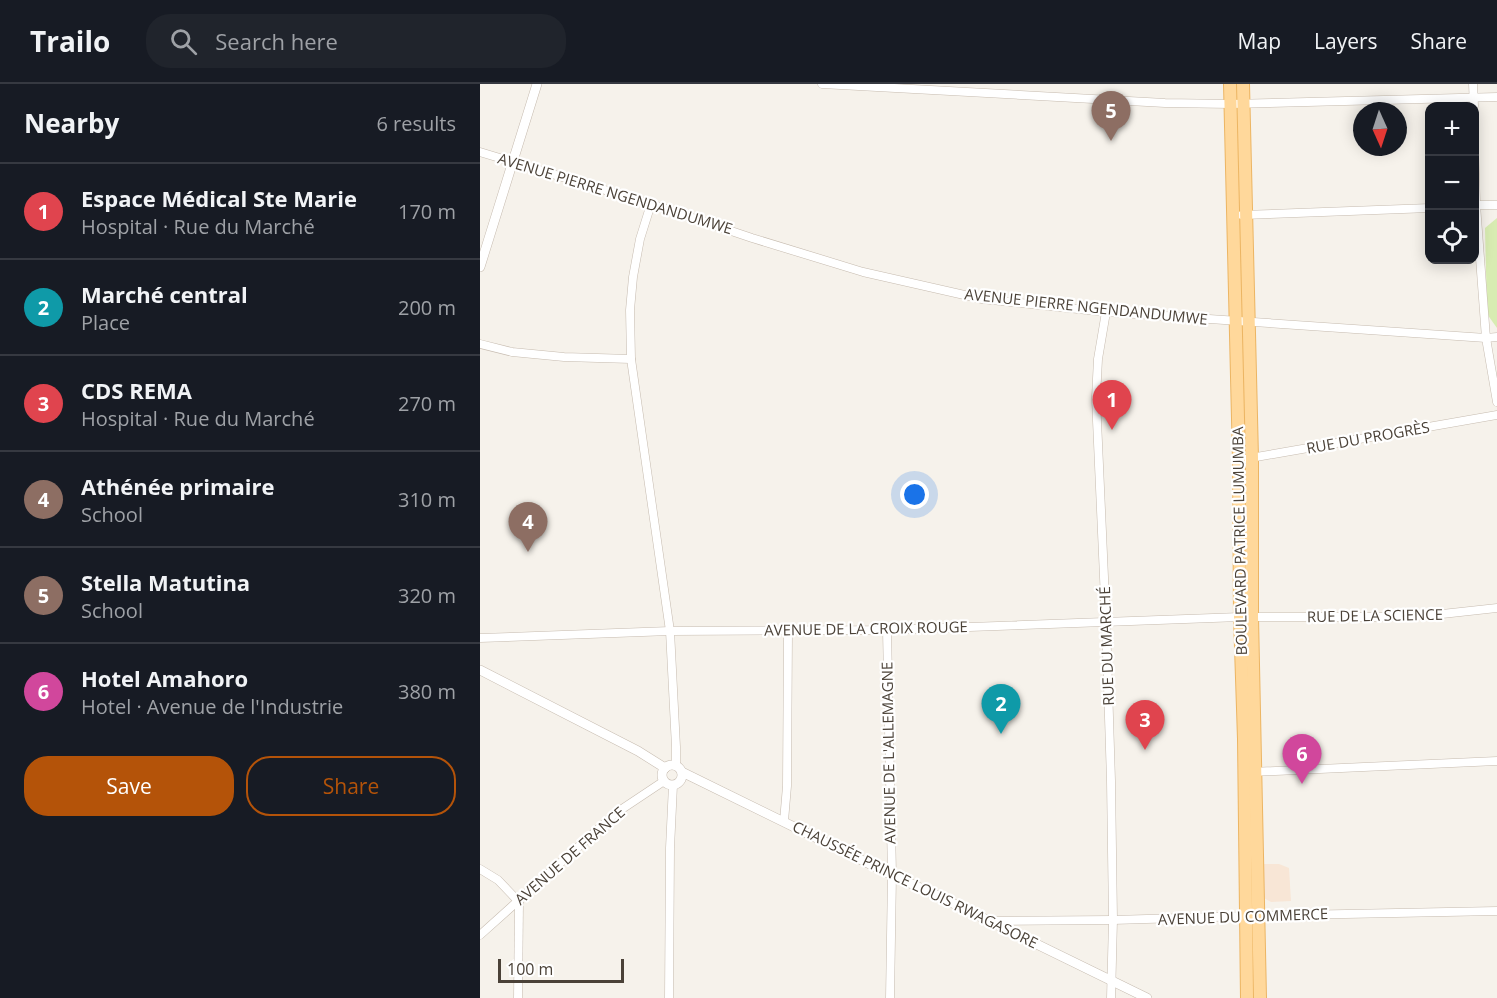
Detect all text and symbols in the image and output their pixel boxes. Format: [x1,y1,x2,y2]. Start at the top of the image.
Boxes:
search box [146,14,566,68]
text: Trailo [30,22,110,60]
icon: search [167,25,200,58]
text: Search here [215,26,338,56]
text: Map [1238,27,1281,55]
text: Layers [1314,27,1378,55]
text: Share [1411,27,1467,55]
pin: 5 [1092,92,1130,141]
north arrow [1353,102,1407,156]
map controls [1425,102,1479,264]
button: + [1425,102,1479,156]
text: Nearby [24,105,119,141]
text: 6 results [376,110,456,137]
street label: AVENUE PIERRE NGENDANDUMWE [495,148,735,238]
button: − [1425,156,1479,210]
text: Espace Médical Ste Marie [81,183,357,213]
text: 1 [38,198,49,225]
text: 170 m [398,198,456,225]
button: locate [1425,210,1479,264]
text: Hospital · Rue du Marché [81,213,315,240]
text: Marché central [81,279,248,309]
street label: AVENUE PIERRE NGENDANDUMWE [963,283,1209,329]
text: 2 [38,294,49,321]
text: 200 m [398,294,456,321]
text: Place [81,309,130,336]
text: CDS REMA [81,375,192,405]
pin: 1 [1092,380,1132,430]
text: 3 [38,390,49,417]
text: 270 m [398,390,456,417]
text: Hospital · Rue du Marché [81,405,315,432]
street label: RUE DU PROGRÈS [1305,416,1431,458]
street label: BOULEVARD PATRICE LUMUMBA [1227,426,1251,656]
text: Athénée primaire [81,471,275,501]
your location [900,480,929,509]
text: 4 [38,486,49,513]
text: 310 m [398,486,456,513]
text: School [81,501,143,528]
pin: 4 [508,502,548,552]
text: Stella Matutina [81,567,250,597]
text: 5 [38,582,49,609]
text: 320 m [398,582,456,609]
street label: RUE DU MARCHÉ [1094,586,1118,706]
text: School [81,597,143,624]
street label: RUE DE LA SCIENCE [1307,604,1443,626]
street label: AVENUE DE LA CROIX ROUGE [764,616,968,640]
street label: AVENUE DE L'ALLEMAGNE [876,662,900,844]
text: Hotel Amahoro [81,663,248,693]
text: 6 [38,678,49,705]
text: 380 m [398,678,456,705]
pin: 2 [982,684,1020,734]
text: Hotel · Avenue de l'Industrie [81,693,343,720]
pin: 3 [1126,700,1164,750]
pin: 6 [1282,734,1322,784]
button: Save [24,756,234,816]
button: Share [246,756,456,816]
street label: AVENUE DE FRANCE [510,802,629,909]
street label: CHAUSSÉE PRINCE LOUIS RWAGASORE [789,816,1041,952]
street label: AVENUE DU COMMERCE [1157,903,1328,929]
scale bar [498,956,624,984]
text: 100 m [507,958,553,980]

